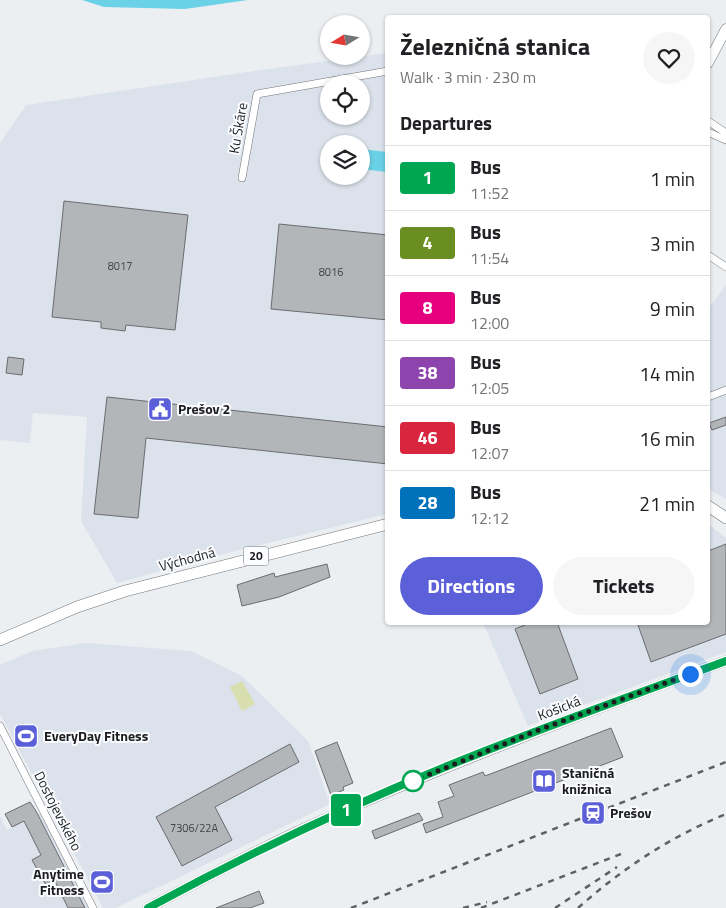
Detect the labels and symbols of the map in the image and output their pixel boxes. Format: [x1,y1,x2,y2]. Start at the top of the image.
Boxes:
north arrow [320,15,370,65]
street label: Ku Škáre [223,101,252,155]
house number: 8017 [108,258,132,274]
house number: 8016 [319,264,343,280]
public building icon: Prešov 2 [147,396,173,422]
place label: Prešov 2 [178,398,230,419]
street label: Východná [156,541,217,576]
road number: 20 [244,546,268,566]
your location [678,662,703,687]
street label: Košická [534,690,583,725]
sports icon: EveryDay Fitness [13,723,39,749]
place label: EveryDay Fitness [44,725,149,746]
place label: Staničná knižnica [562,762,614,799]
street label: Dostojevského [29,767,88,854]
library icon: Staničná knižnica [531,768,557,794]
unlabelled marker [402,770,424,792]
line badge: 1 [330,794,362,826]
station icon: Prešov [580,800,606,826]
place label: Prešov [610,802,652,823]
house number: 7306/22A [170,820,218,836]
place label: Anytime Fitness [33,863,84,900]
sports icon: Anytime Fitness [89,869,115,895]

